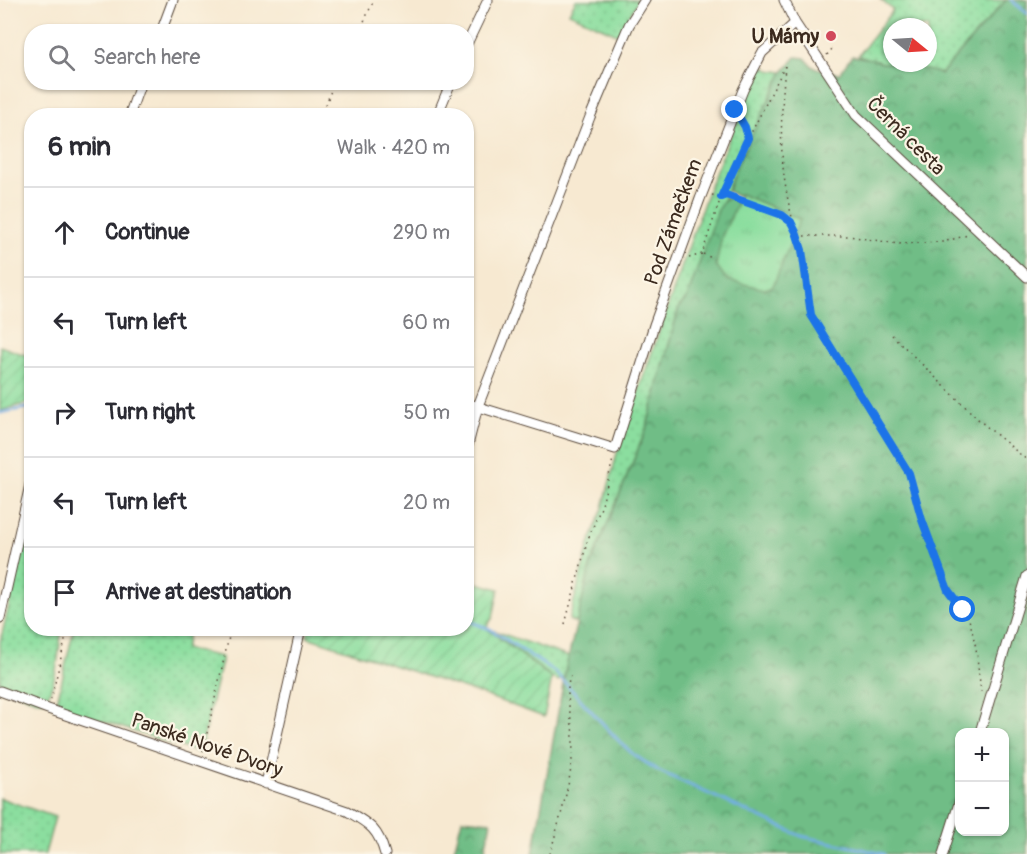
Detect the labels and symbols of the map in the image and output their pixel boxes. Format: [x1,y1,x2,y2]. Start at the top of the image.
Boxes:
north arrow [883,18,937,72]
place label: U Mámy [751,24,819,49]
marker: U Mámy [824,29,838,43]
street label: Černá cesta [862,92,950,180]
route end [721,96,747,122]
street label: Pod Zámečkem [639,155,707,289]
route start [949,596,975,622]
street label: Panské Nové Dvory [128,707,286,783]

